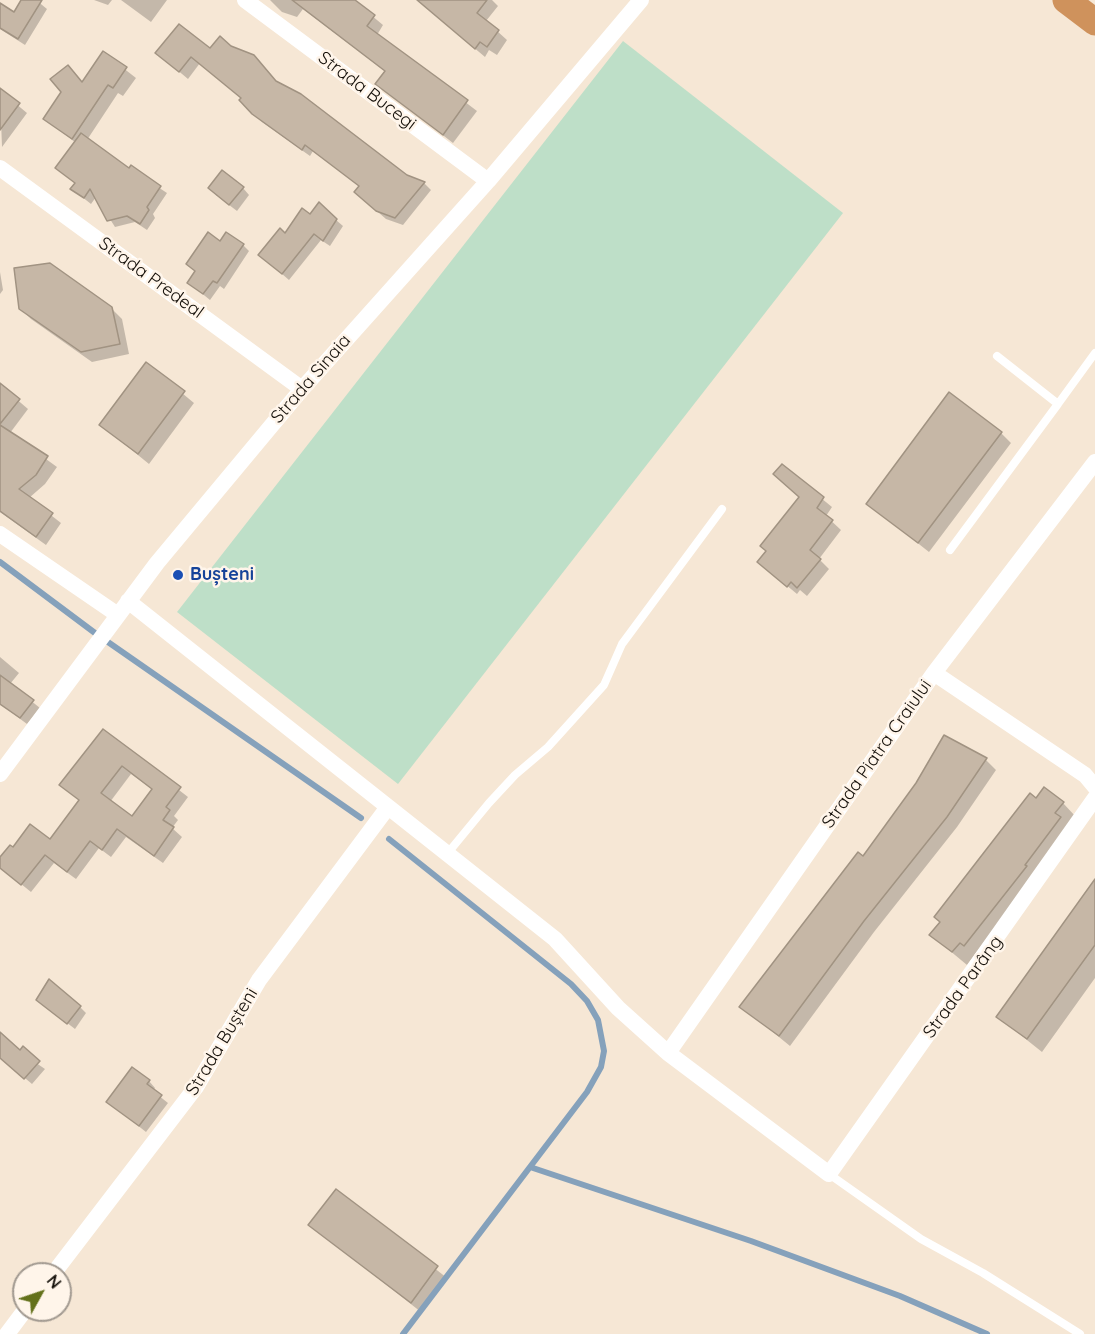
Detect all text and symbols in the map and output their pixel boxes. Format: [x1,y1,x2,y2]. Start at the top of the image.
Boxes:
street label: Strada Bucegi [314,47,420,135]
street label: Strada Predeal [94,233,208,323]
street label: Strada Sinaia [267,330,355,428]
place label: Bușteni [190,564,254,586]
marker: Bușteni [171,568,185,582]
street label: Strada Piatra Craiului [818,676,936,832]
street label: Strada Parâng [919,932,1007,1042]
street label: Strada Bușteni [181,984,263,1100]
north arrow [12,1262,72,1322]
text: N [43,1271,66,1293]

